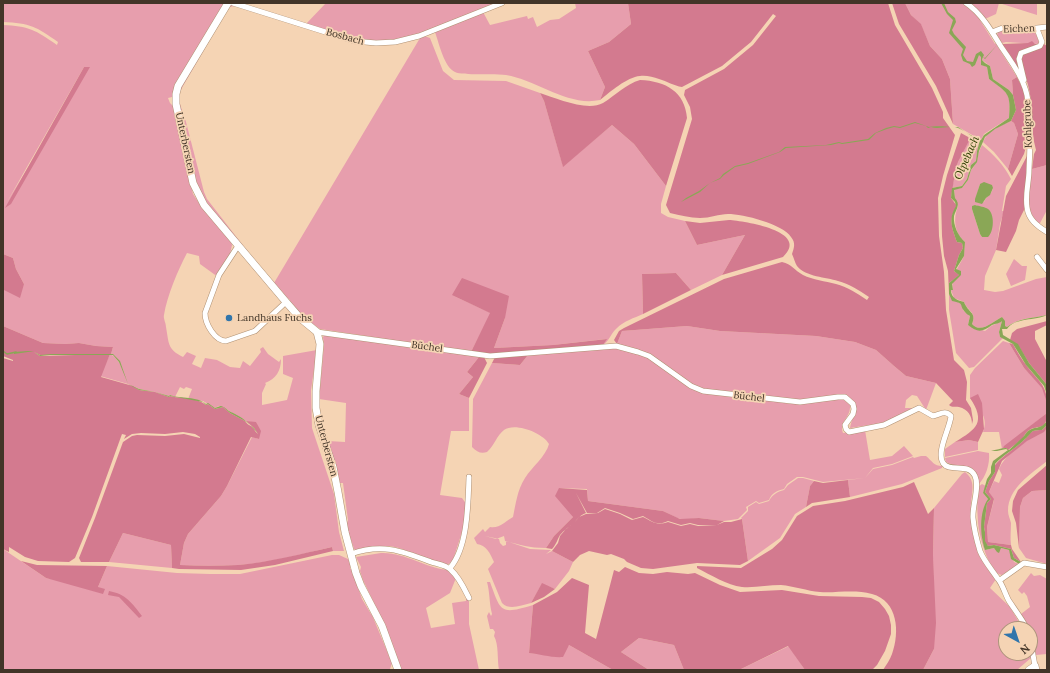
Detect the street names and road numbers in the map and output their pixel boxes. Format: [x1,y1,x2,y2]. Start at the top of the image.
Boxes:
street label: Eichen [1003,22,1035,36]
street label: Bosbach [325,26,365,48]
street label: Kohlgrube [1021,100,1035,148]
street label: Unterbersten [173,111,197,175]
street label: Büchel [411,339,443,355]
street label: Büchel [733,389,765,405]
street label: Unterbersten [312,414,340,478]

